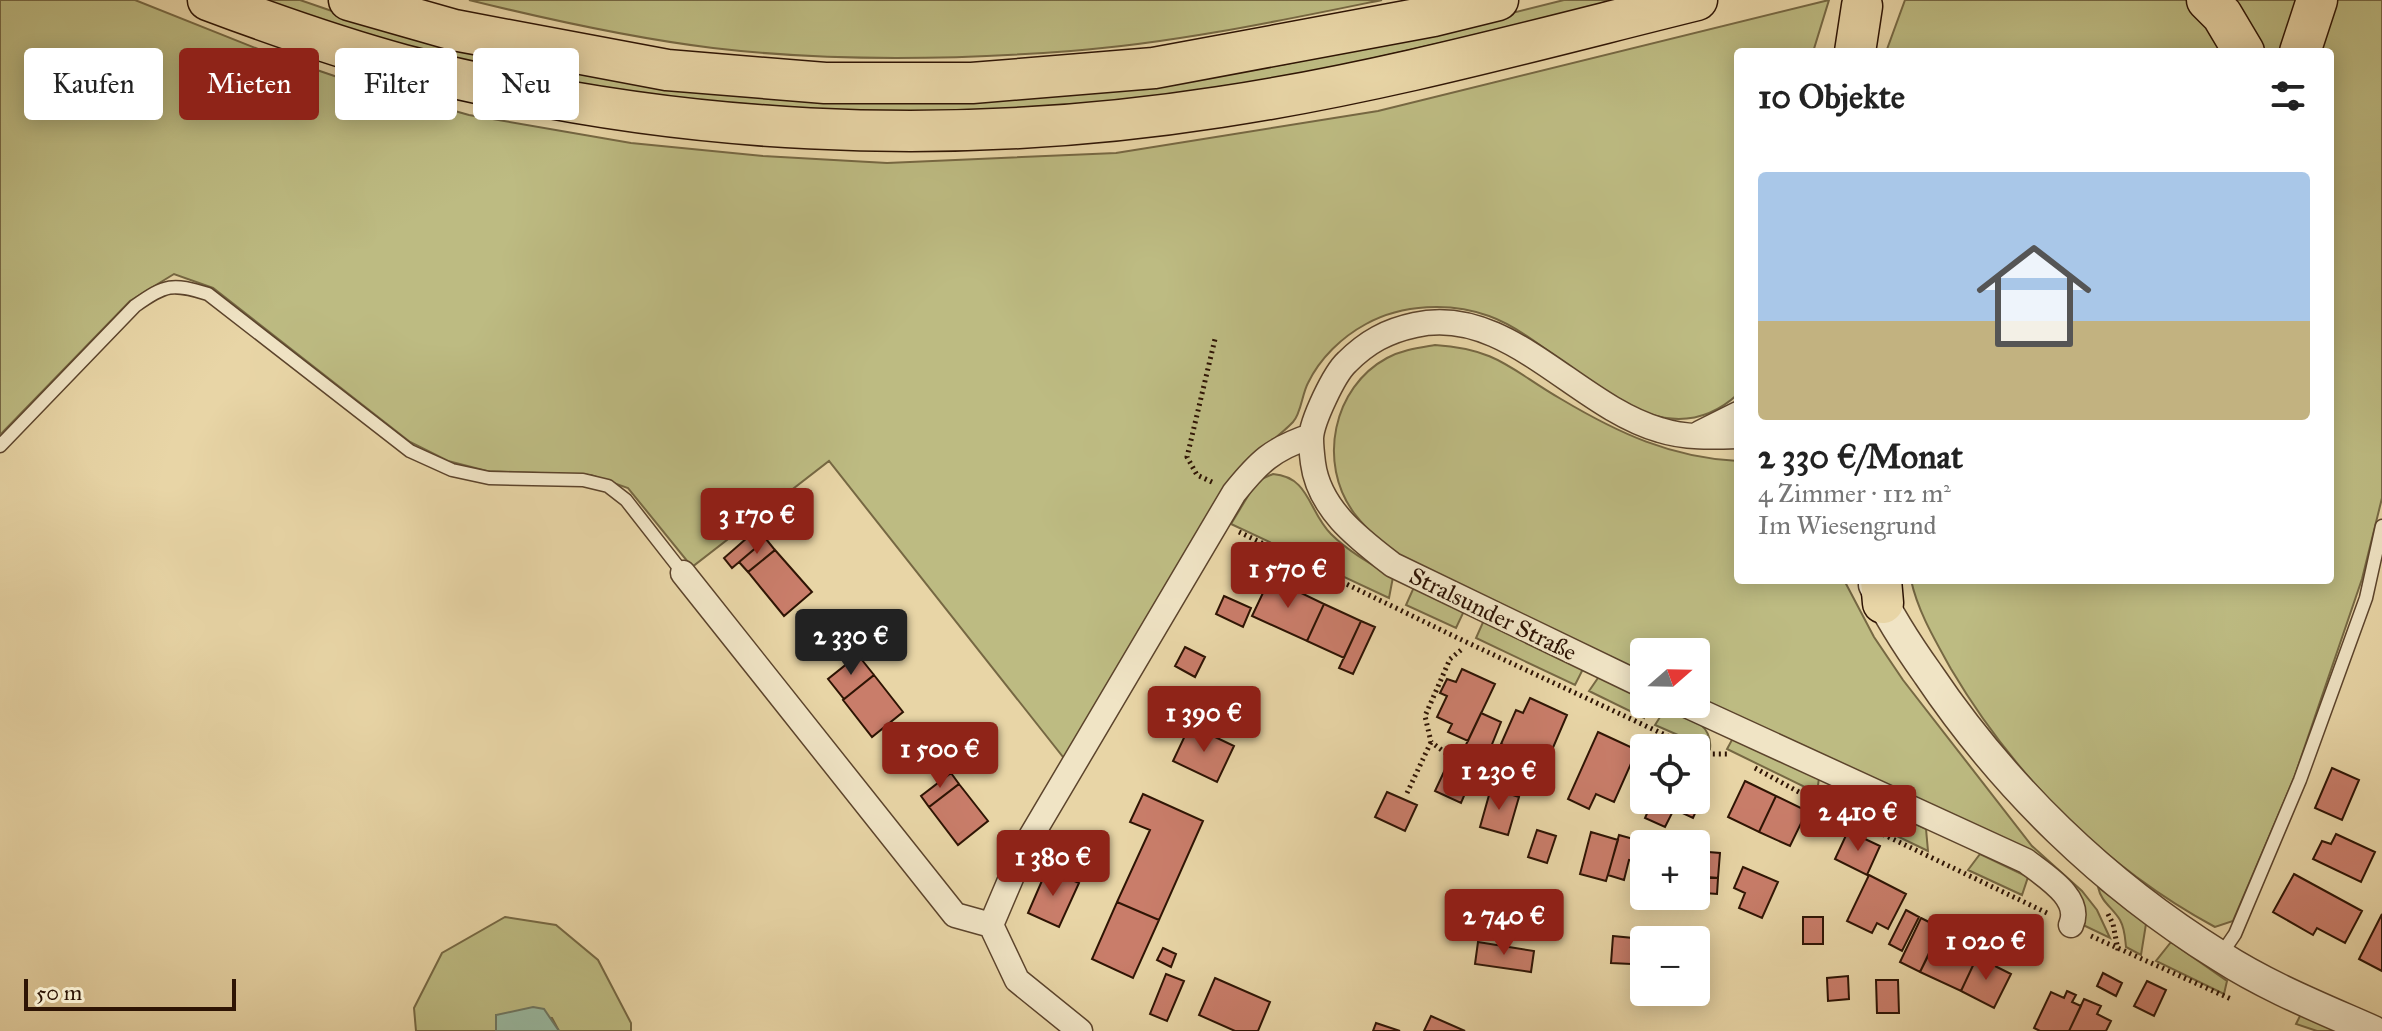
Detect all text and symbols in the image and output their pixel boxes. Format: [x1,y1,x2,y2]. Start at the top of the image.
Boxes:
chip: Kaufen [24,48,163,120]
chip: Mieten [179,48,319,120]
chip: Filter [335,48,457,120]
chip: Neu [473,48,579,120]
icon: filters [2266,74,2310,118]
text: 10 Objekte [1758,76,1905,117]
icon: home [1962,224,2106,368]
text: 2 330 €/Monat [1758,436,1963,477]
text: 4 Zimmer · 112 m² [1758,477,1951,509]
pin: 3 170 € [683,488,831,556]
text: 3 170 € [719,498,795,530]
text: Im Wiesengrund [1758,509,1937,541]
pin: 1 570 € [1214,542,1362,610]
text: 1 570 € [1249,552,1327,584]
street label: Stralsunder Straße [1404,561,1582,667]
pin: 2 330 € [777,609,925,677]
text: 2 330 € [813,619,889,651]
north arrow [1630,638,1710,718]
map controls [1630,638,1710,1006]
pin: 1 390 € [1130,686,1278,754]
text: 1 390 € [1166,696,1242,728]
pin: 1 500 € [866,722,1014,790]
text: 1 500 € [900,732,980,764]
button: locate [1630,734,1710,814]
pin: 1 230 € [1425,744,1573,812]
text: 1 230 € [1461,754,1537,786]
pin: 2 410 € [1784,785,1932,853]
text: 2 410 € [1818,795,1898,827]
pin: 1 380 € [979,830,1127,898]
button: + [1630,830,1710,910]
text: 1 380 € [1015,840,1091,872]
pin: 2 740 € [1430,889,1578,957]
text: 2 740 € [1463,899,1545,931]
pin: 1 020 € [1912,914,2060,982]
text: 1 020 € [1946,924,2026,956]
button: − [1630,926,1710,1006]
scale bar [24,975,236,1011]
text: 50 m [36,979,82,1006]

